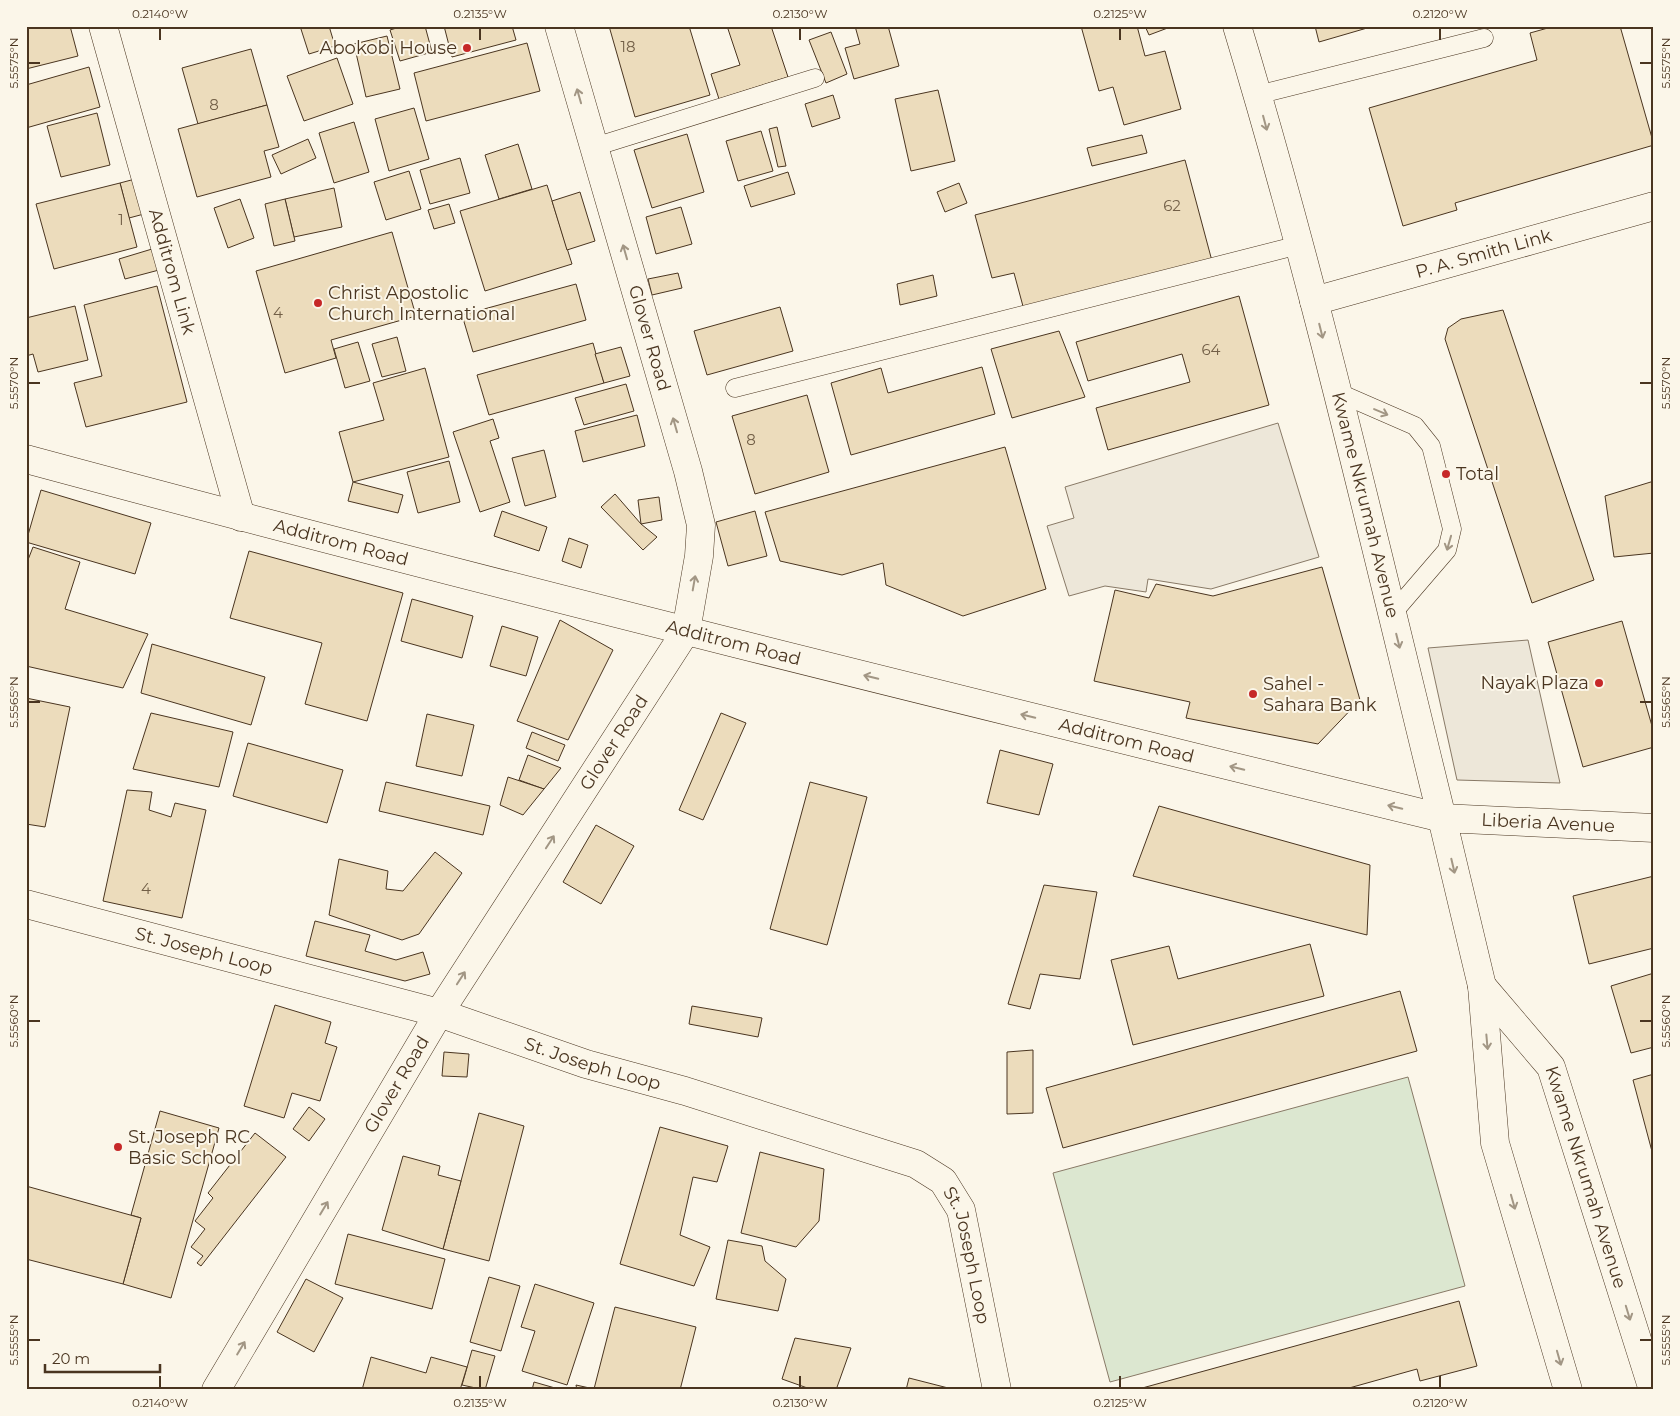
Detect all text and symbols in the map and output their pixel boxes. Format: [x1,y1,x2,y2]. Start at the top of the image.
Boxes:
text: 0.2140°W [132,6,188,21]
text: 0.2135°W [453,6,507,21]
text: 0.2130°W [772,6,828,21]
text: 0.2125°W [1093,6,1147,21]
text: 0.2120°W [1412,6,1468,21]
place label: Abokobi House [320,37,457,59]
house number: 18 [621,37,636,56]
text: 5.5575°N [6,38,21,88]
text: 5.5575°N [1658,38,1673,88]
marker: Abokobi House [461,42,473,54]
one-way arrow [574,88,584,104]
house number: 8 [209,95,219,114]
one-way arrow [1261,115,1270,131]
house number: 62 [1163,196,1181,215]
street label: Additrom Link [144,206,200,337]
house number: 1 [118,210,124,229]
street label: P. A. Smith Link [1413,224,1554,283]
one-way arrow [619,244,629,260]
place label: Christ Apostolic Church International [328,282,515,325]
street label: Glover Road [624,283,675,394]
marker: Christ Apostolic Church International [312,297,324,309]
house number: 4 [273,303,283,322]
one-way arrow [1317,322,1327,338]
house number: 64 [1201,340,1221,359]
text: 5.5570°N [6,357,21,409]
text: 5.5570°N [1658,357,1673,409]
street label: Kwame Nkrumah Avenue [1327,390,1404,620]
one-way arrow [1373,407,1388,417]
one-way arrow [669,417,679,433]
house number: 8 [746,430,756,449]
place label: Total [1456,463,1499,485]
marker: Total [1440,468,1452,480]
street label: Additrom Road [271,514,411,571]
one-way arrow [1443,535,1453,551]
one-way arrow [690,576,700,592]
street label: Additrom Road [664,615,803,670]
one-way arrow [1394,633,1403,649]
one-way arrow [863,672,879,681]
place label: Nayak Plaza [1480,672,1589,694]
place label: Sahel - Sahara Bank [1263,673,1377,716]
text: 5.5565°N [6,676,21,728]
text: 5.5565°N [1658,676,1673,728]
marker: Nayak Plaza [1593,677,1605,689]
marker: Sahel - Sahara Bank [1247,688,1259,700]
street label: Glover Road [575,691,653,794]
one-way arrow [1021,711,1037,720]
street label: Additrom Road [1057,713,1196,768]
one-way arrow [1229,763,1245,772]
one-way arrow [1387,802,1403,811]
street label: Liberia Avenue [1481,809,1616,837]
one-way arrow [544,835,555,849]
one-way arrow [1449,857,1458,873]
house number: 4 [141,879,151,898]
street label: St. Joseph Loop [133,922,275,980]
one-way arrow [456,972,466,986]
text: 5.5560°N [6,995,21,1047]
text: 5.5560°N [1658,995,1673,1047]
street label: Glover Road [359,1032,434,1137]
street label: St. Joseph Loop [521,1032,663,1095]
one-way arrow [1482,1034,1492,1050]
street label: Kwame Nkrumah Avenue [1540,1063,1631,1291]
place label: St. Joseph RC Basic School [128,1126,250,1169]
marker: St. Joseph RC Basic School [112,1141,124,1153]
street label: St. Joseph Loop [938,1183,995,1326]
one-way arrow [1508,1194,1518,1210]
one-way arrow [319,1201,329,1215]
one-way arrow [1624,1305,1634,1321]
text: 5.5555°N [6,1315,21,1365]
text: 5.5555°N [1658,1315,1673,1365]
scale bar [45,1341,160,1373]
one-way arrow [236,1341,246,1355]
text: 20 m [52,1349,90,1368]
one-way arrow [1554,1349,1564,1365]
text: 0.2140°W [132,1395,188,1410]
text: 0.2135°W [453,1395,507,1410]
text: 0.2130°W [772,1395,828,1410]
text: 0.2125°W [1093,1395,1147,1410]
text: 0.2120°W [1412,1395,1468,1410]

